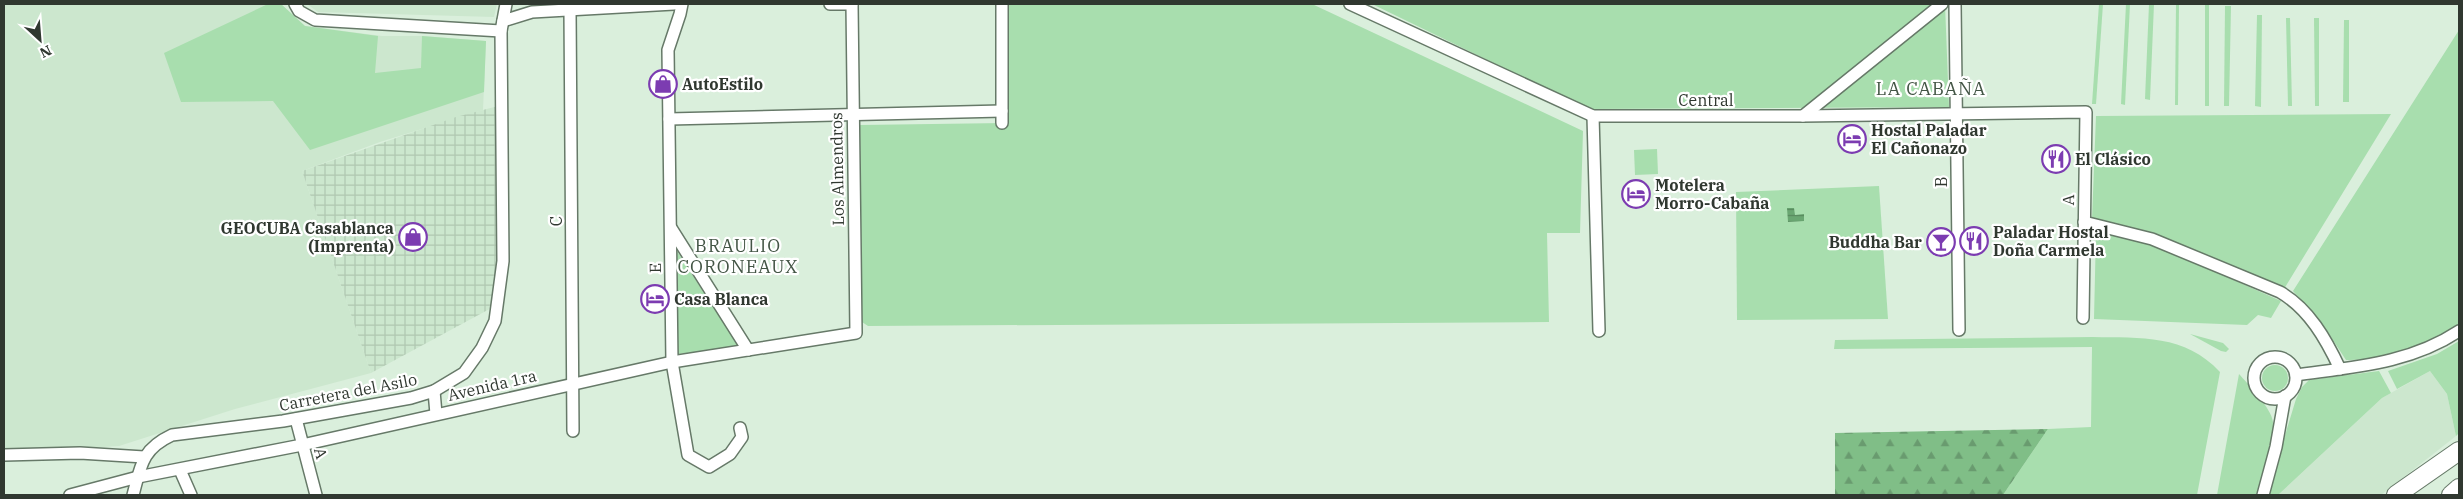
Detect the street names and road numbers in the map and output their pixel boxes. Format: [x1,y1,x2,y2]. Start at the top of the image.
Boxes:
street label: Central [1678,90,1734,110]
street label: Los Almendros [826,112,848,226]
street label: B [1931,177,1951,187]
street label: A [2058,194,2078,206]
street label: C [546,216,566,226]
street label: E [645,263,665,273]
street label: Avenida 1ra [446,365,539,405]
street label: Carretera del Asilo [277,369,419,415]
street label: A [310,445,332,461]

